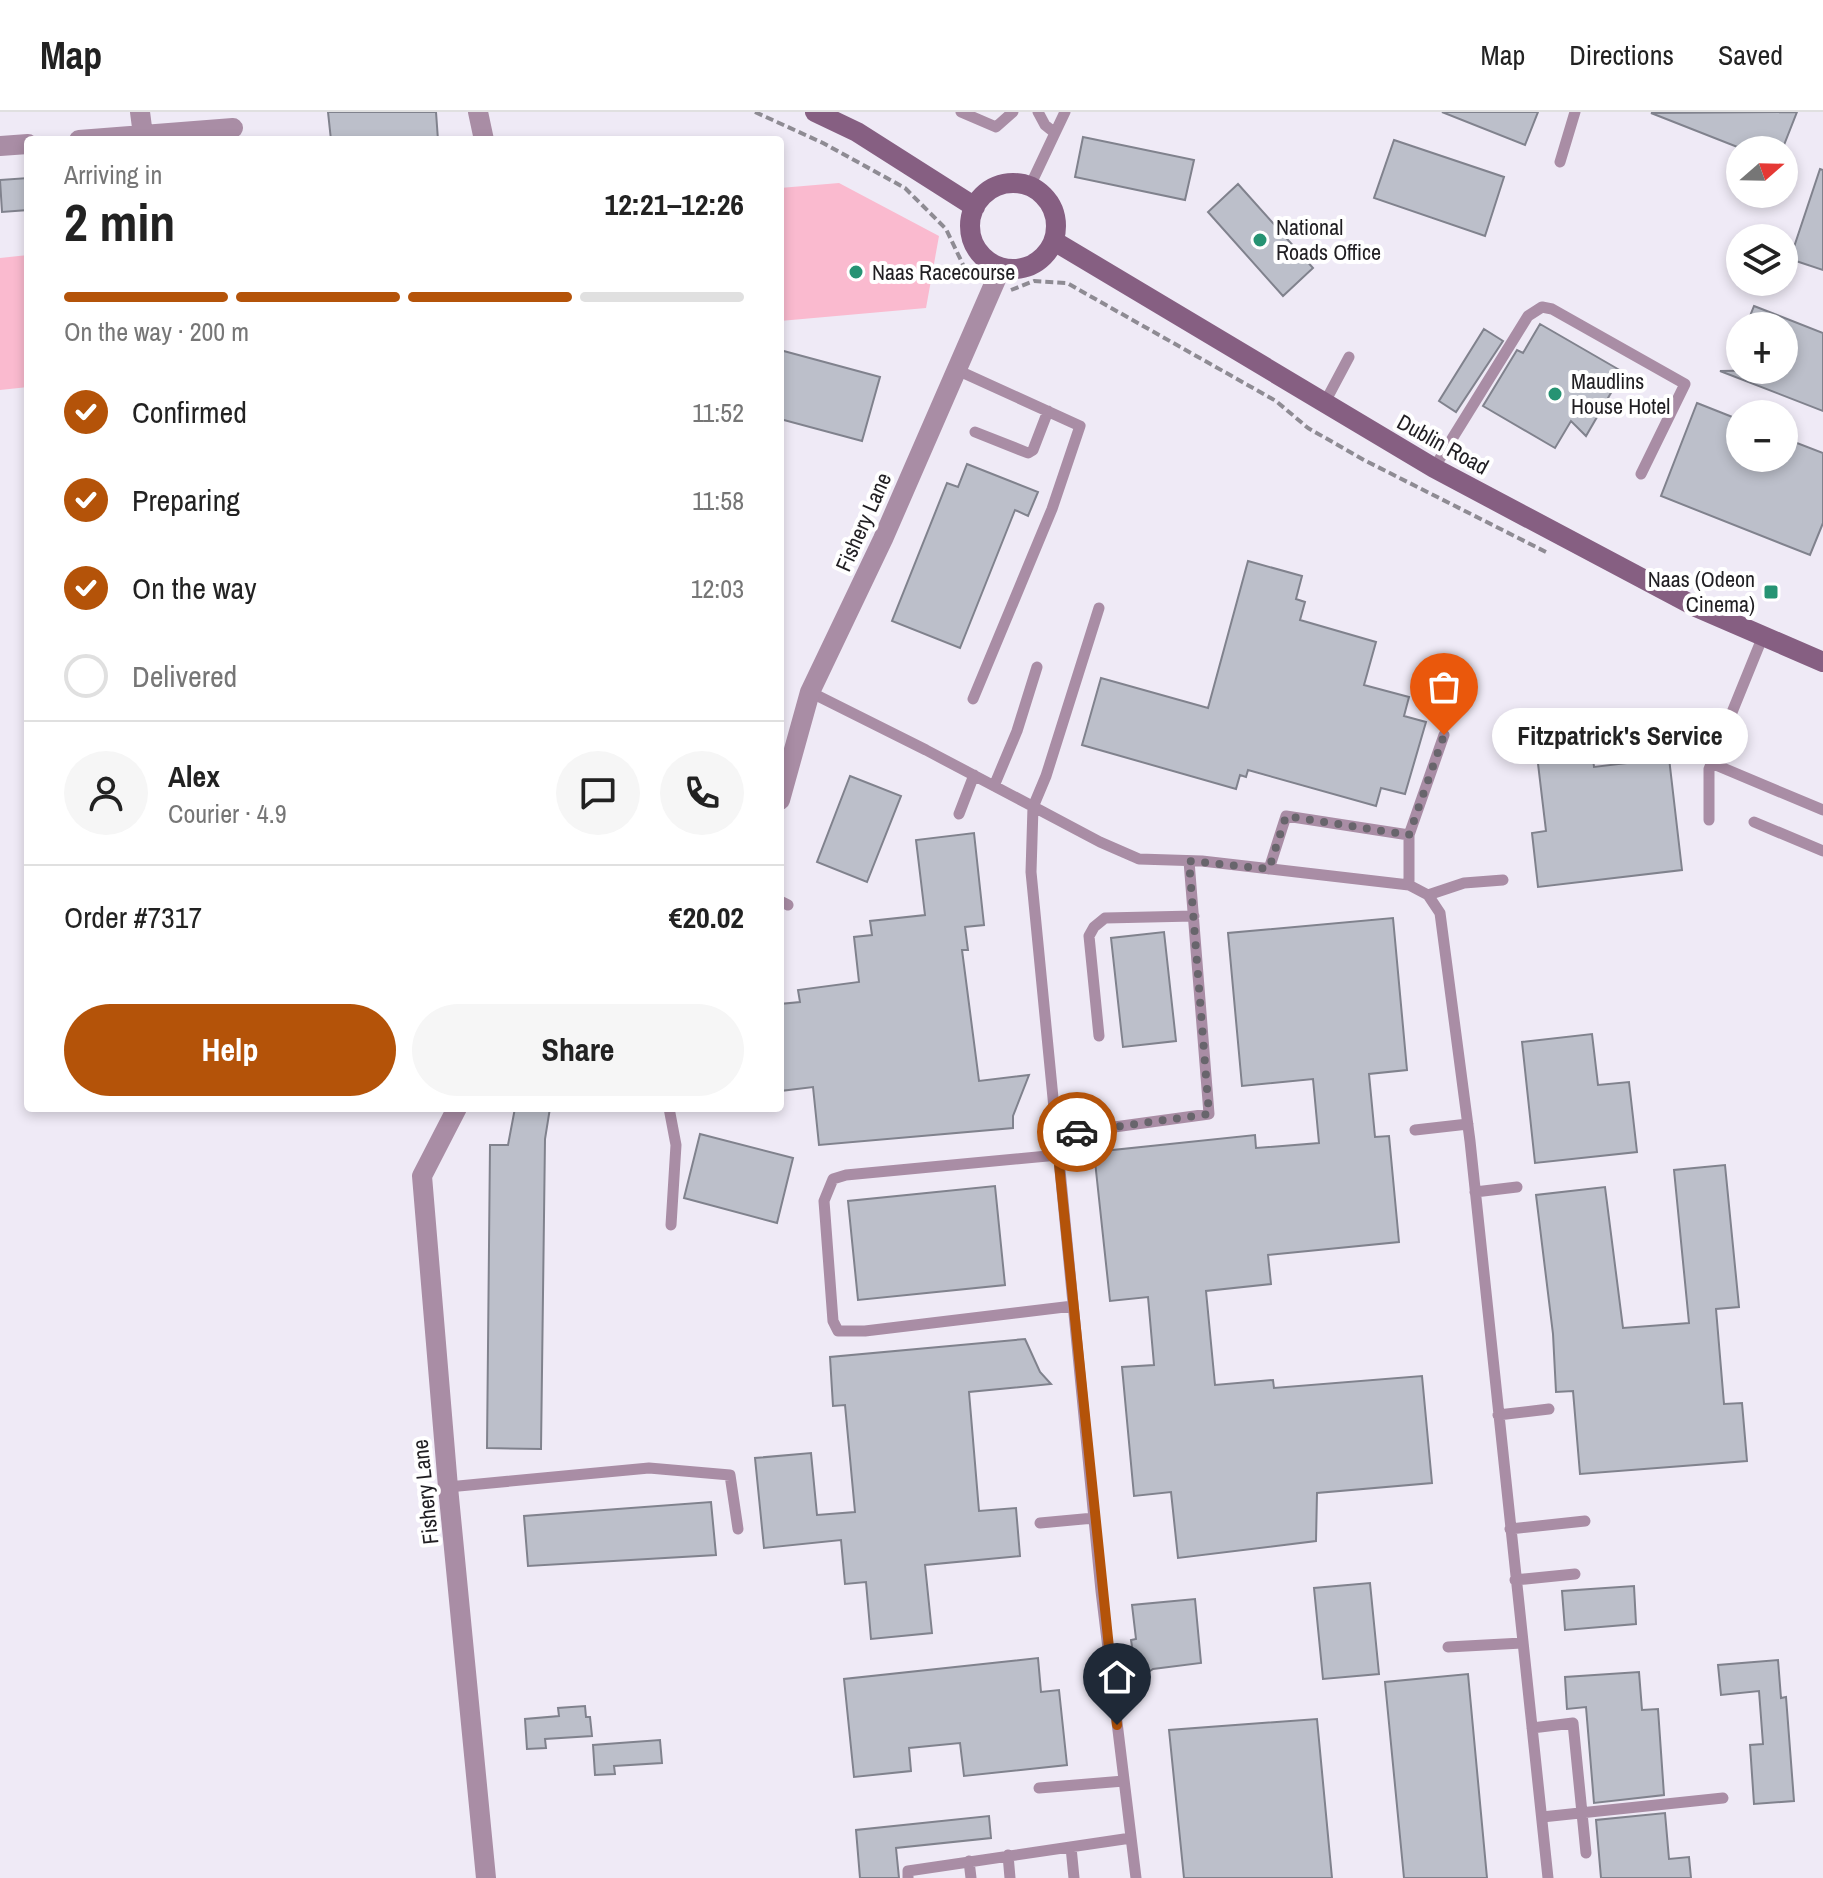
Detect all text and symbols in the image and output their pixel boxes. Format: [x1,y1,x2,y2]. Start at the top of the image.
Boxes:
text: Map [40,30,102,81]
text: Map [1481,36,1525,74]
text: Directions [1569,36,1674,74]
text: Saved [1718,36,1783,74]
north arrow [1726,136,1798,208]
map controls [1726,136,1798,472]
text: Arriving in [64,157,162,192]
text: 12:21–12:26 [605,184,744,224]
text: 2 min [64,187,175,257]
place label: National Roads Office [1276,212,1381,267]
button: layers [1726,224,1798,296]
marker: National Roads Office [1251,231,1269,249]
place label: Naas Racecourse [872,257,1015,287]
marker: Naas Racecourse [847,263,865,281]
button: + [1726,312,1798,384]
text: On the way · 200 m [64,314,249,349]
place label: Maudlins House Hotel [1571,366,1670,421]
marker: Maudlins House Hotel [1546,385,1564,403]
icon: check [64,390,108,434]
text: Confirmed [132,392,247,432]
text: 11:52 [692,395,744,430]
button: − [1726,400,1798,472]
street label: Dublin Road [1392,407,1494,481]
street label: Fishery Lane [828,468,898,576]
icon: check [64,478,108,522]
text: Preparing [132,480,240,520]
text: 11:58 [692,483,744,518]
place label: Naas (Odeon Cinema) [1648,564,1755,619]
icon: check [64,566,108,610]
text: On the way [132,568,256,608]
text: 12:03 [691,571,744,606]
marker: Naas (Odeon Cinema) [1762,583,1780,601]
pin [1410,653,1478,735]
text: Delivered [132,656,237,696]
icon: bag [1422,665,1466,709]
callout: Fitzpatrick's Service [1492,707,1748,763]
text: Fitzpatrick's Service [1517,718,1723,753]
button: person [64,751,148,835]
button: chat [556,751,640,835]
button: phone [660,751,744,835]
text: Alex [168,756,220,796]
text: Courier · 4.9 [168,796,287,831]
text: Order #7317 [64,897,202,937]
text: €20.02 [669,897,744,937]
button: Help [64,1004,396,1096]
button: Share [412,1004,744,1096]
courier [1037,1092,1117,1172]
icon: car [1055,1110,1099,1154]
street label: Fishery Lane [405,1438,445,1546]
pin [1083,1643,1151,1725]
icon: home [1095,1655,1139,1699]

